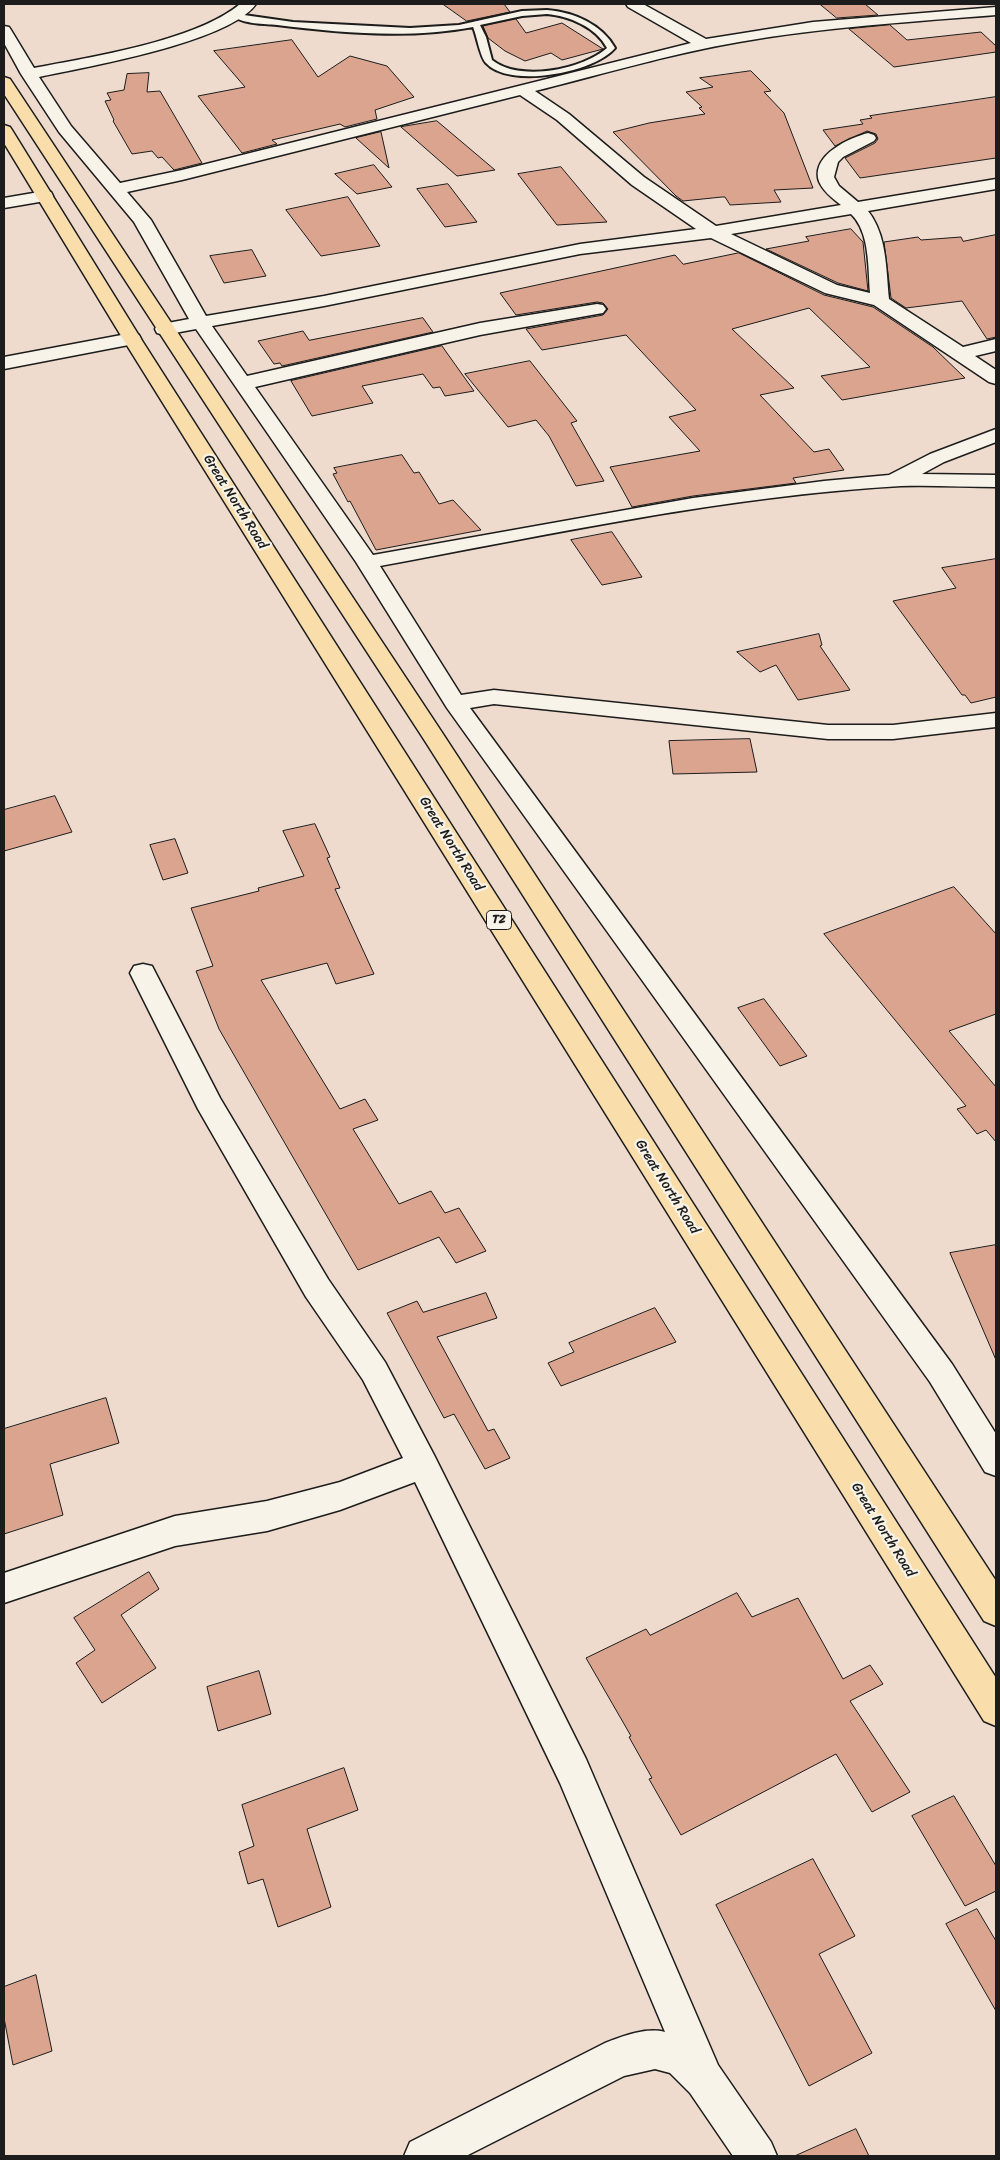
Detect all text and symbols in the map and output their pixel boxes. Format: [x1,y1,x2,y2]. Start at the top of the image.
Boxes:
street label: Great North Road [199,452,271,552]
street label: Great North Road [415,794,487,894]
road number: T2 [486,910,512,930]
street label: Great North Road [631,1137,703,1237]
street label: Great North Road [847,1480,919,1580]

